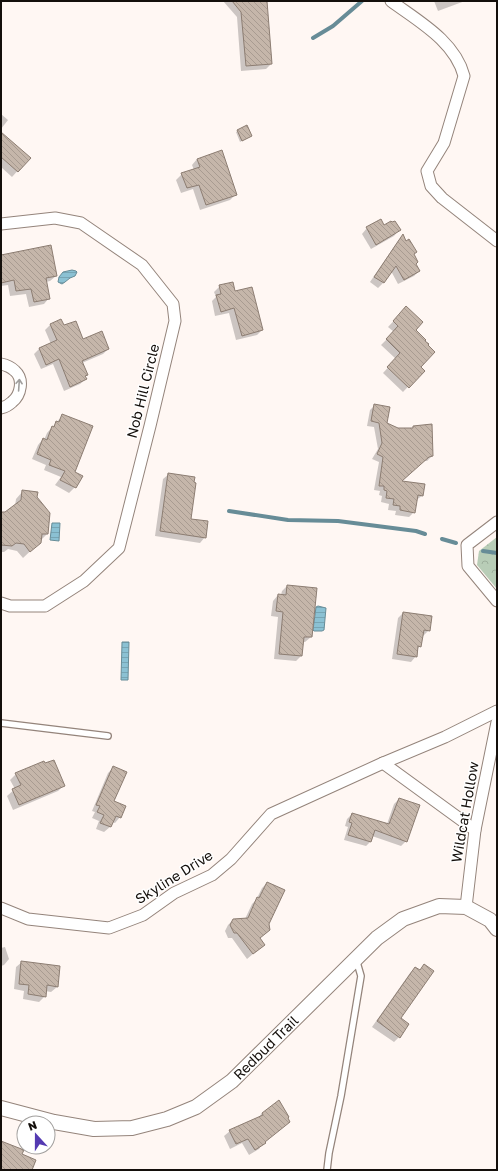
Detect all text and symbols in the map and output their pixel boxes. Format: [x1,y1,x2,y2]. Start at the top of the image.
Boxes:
street label: Nob Hill Circle [123,342,162,440]
one-way arrow [16,379,23,392]
street label: Wildcat Hollow [447,760,482,864]
street label: Skyline Drive [132,846,216,907]
street label: Redbud Trail [230,1012,302,1083]
north arrow [16,1115,56,1155]
text: N [26,1118,38,1133]

